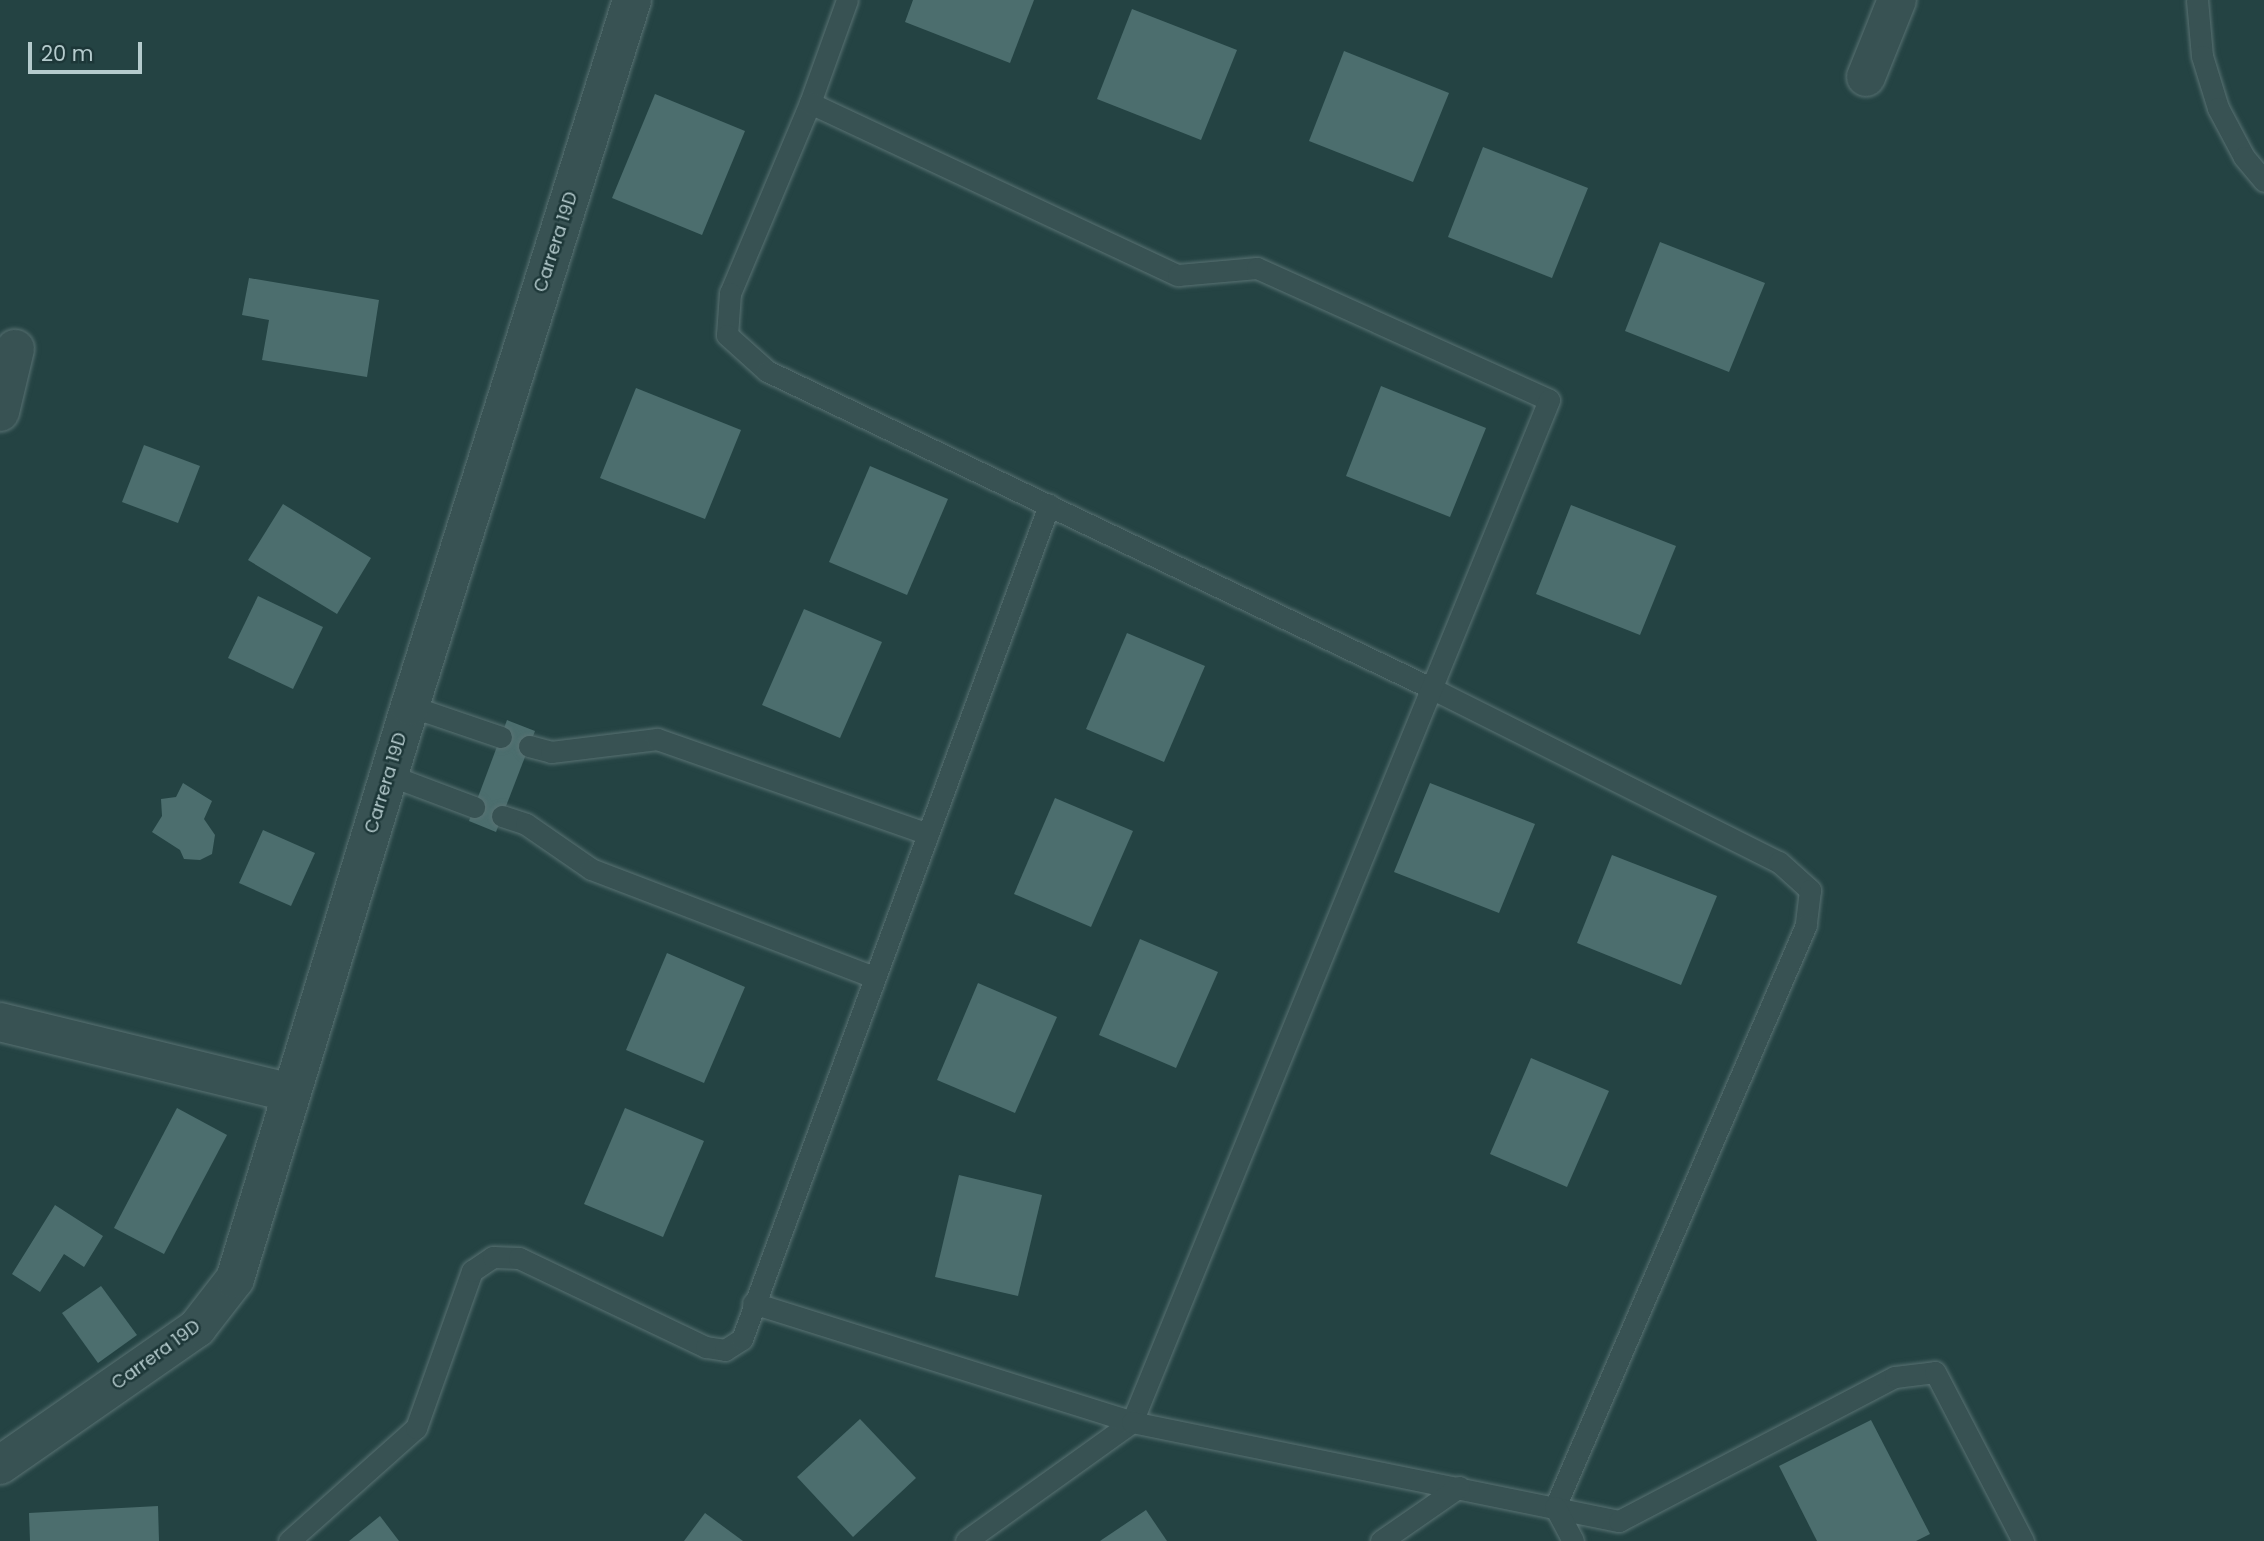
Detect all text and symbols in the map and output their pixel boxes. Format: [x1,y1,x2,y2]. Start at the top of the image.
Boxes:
scale bar [32,28,145,72]
text: 20 m [41,39,94,68]
street label: Carrera 19D [530,189,582,295]
street label: Carrera 19D [360,730,412,836]
street label: Carrera 19D [108,1316,204,1394]

